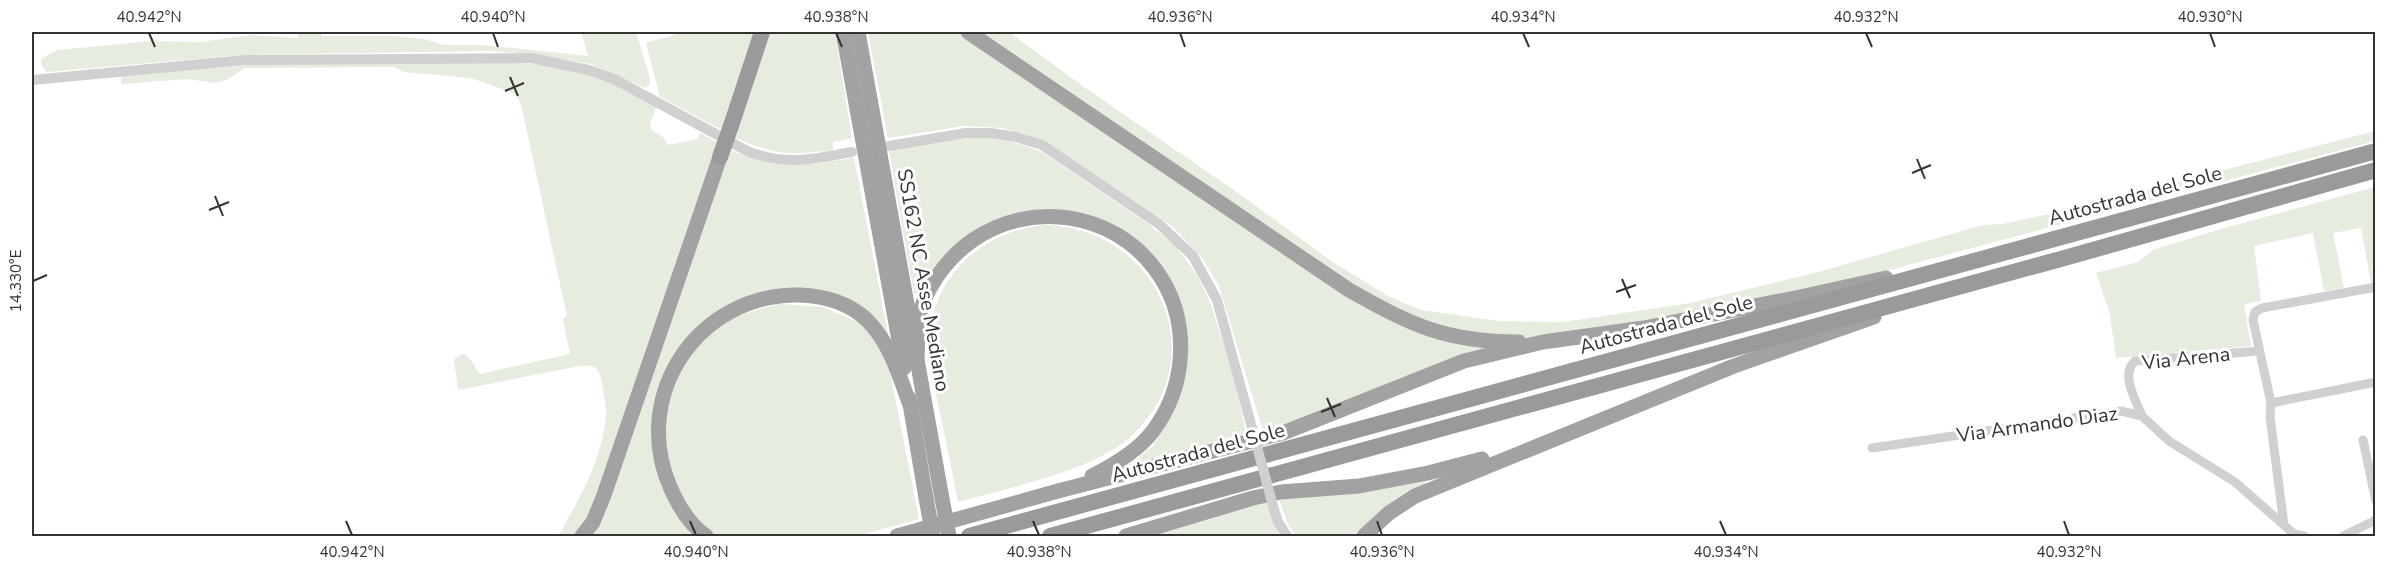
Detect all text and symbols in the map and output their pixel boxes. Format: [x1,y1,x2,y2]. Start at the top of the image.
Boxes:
text: 40.942°N [116,7,182,27]
text: 40.940°N [460,7,526,27]
text: 40.938°N [803,7,869,27]
text: 40.936°N [1147,7,1213,27]
text: 40.934°N [1490,7,1556,27]
text: 40.932°N [1833,7,1899,27]
text: 40.930°N [2177,7,2243,27]
street label: Autostrada del Sole [2045,159,2225,232]
street label: SS162 NC Asse Mediano [891,167,956,394]
text: 14.330°E [6,250,26,312]
street label: Autostrada del Sole [1576,288,1756,361]
street label: Via Arena [2140,340,2231,377]
street label: Via Armando Diaz [1954,400,2119,449]
street label: Autostrada del Sole [1108,416,1288,489]
text: 40.942°N [319,542,385,562]
text: 40.940°N [663,542,729,562]
text: 40.938°N [1006,542,1072,562]
text: 40.936°N [1349,542,1415,562]
text: 40.934°N [1693,542,1759,562]
text: 40.932°N [2036,542,2102,562]

